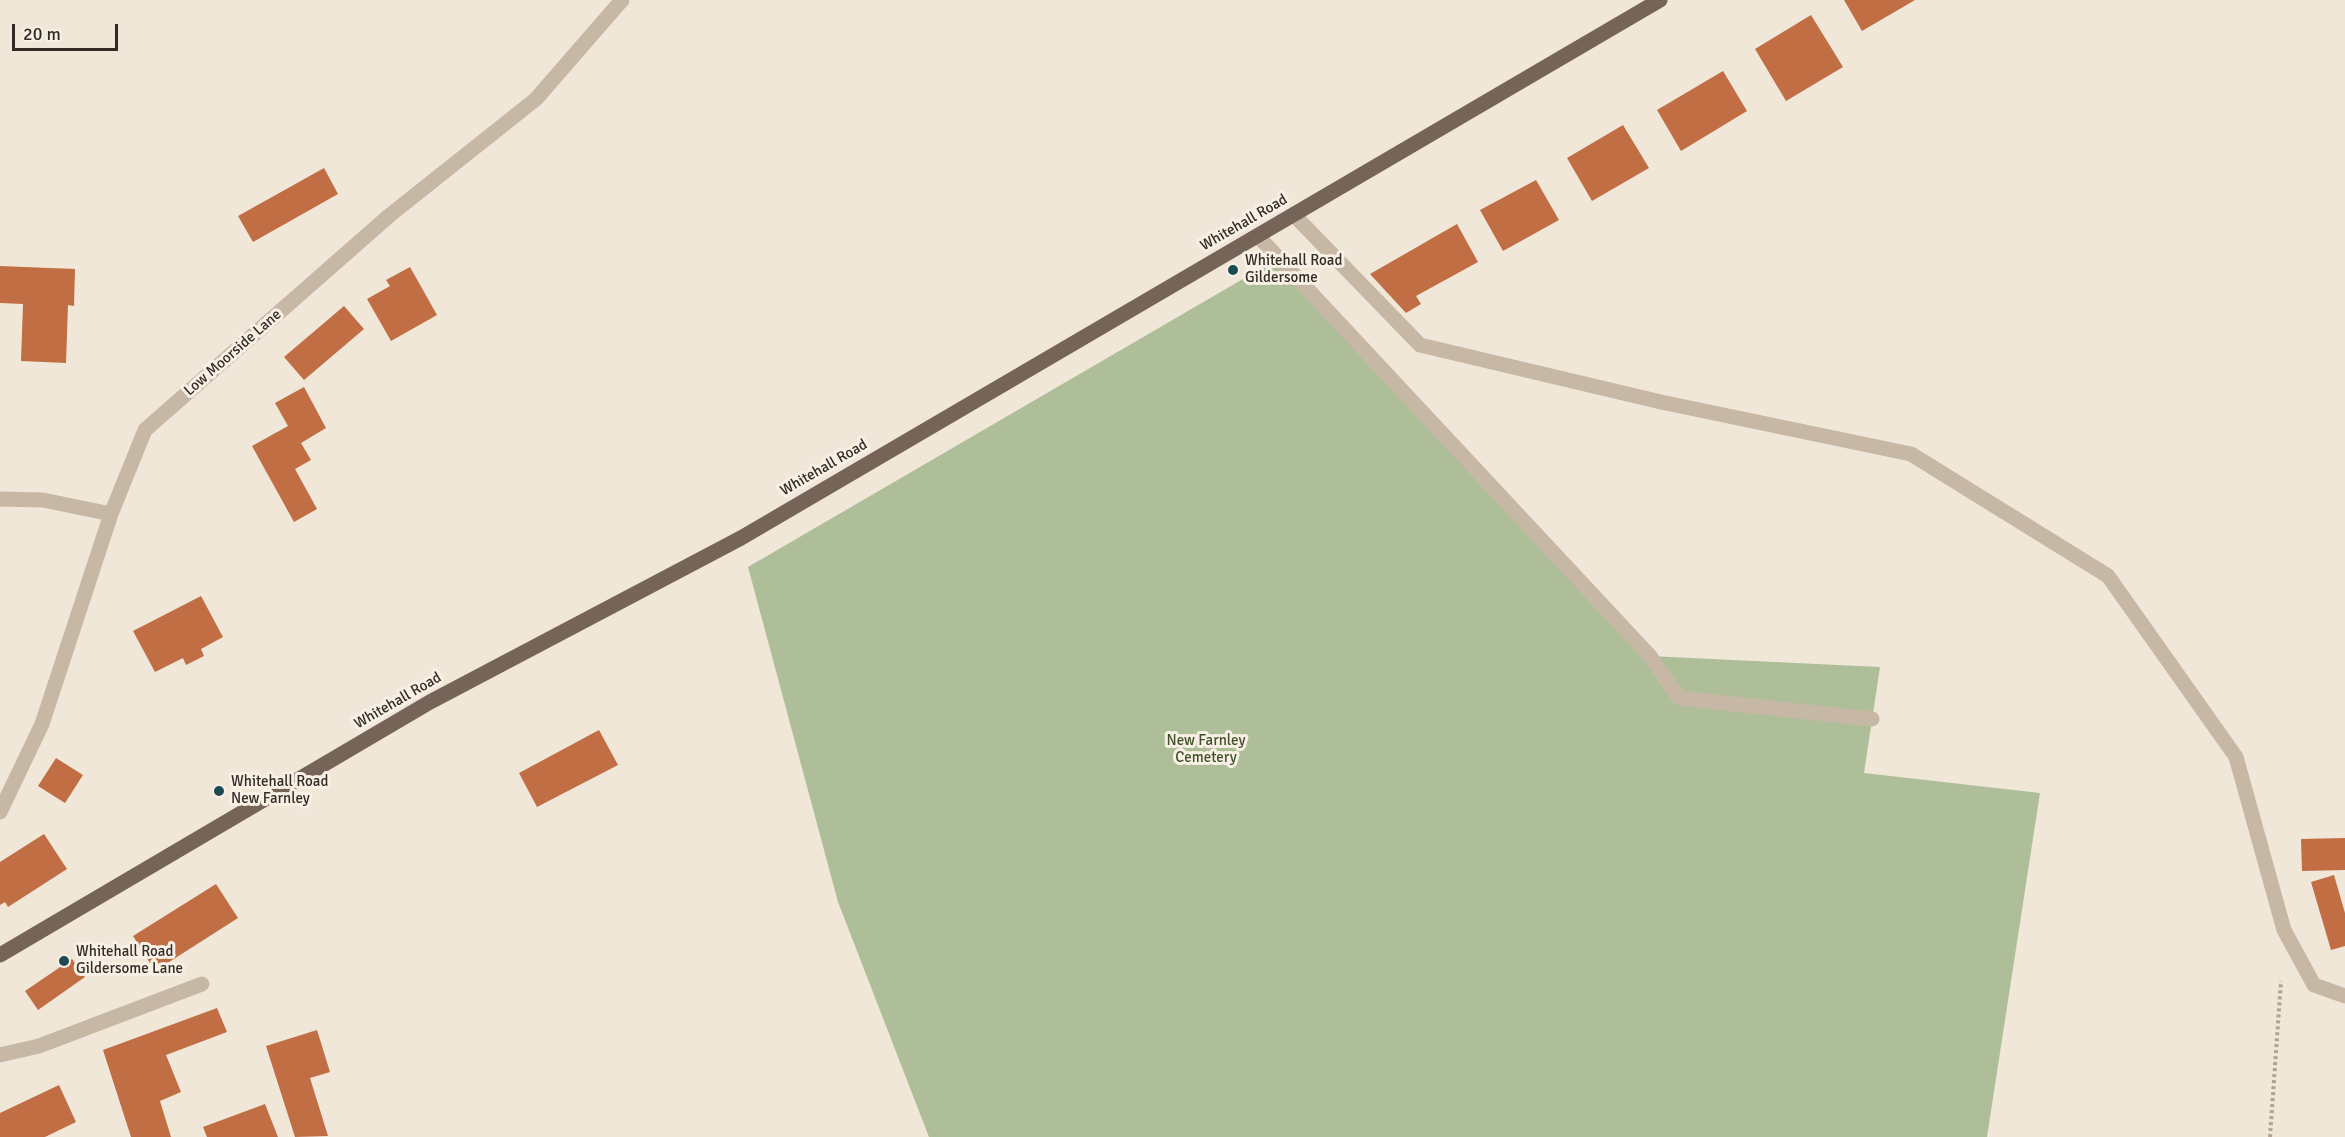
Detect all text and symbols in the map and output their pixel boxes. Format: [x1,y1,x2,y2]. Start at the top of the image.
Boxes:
scale bar [15,12,122,50]
text: 20 m [23,23,61,45]
street label: Whitehall Road [1197,191,1291,255]
place label: Whitehall Road Gildersome [1245,252,1342,287]
marker: Whitehall Road Gildersome [1226,263,1240,277]
street label: Low Moorside Lane [181,306,285,400]
street label: Whitehall Road [777,436,871,500]
street label: Whitehall Road [351,669,445,733]
park label: New Farnley Cemetery [1167,732,1245,767]
place label: Whitehall Road New Farnley [231,773,328,808]
marker: Whitehall Road New Farnley [212,784,226,798]
place label: Whitehall Road Gildersome Lane [76,943,183,978]
marker: Whitehall Road Gildersome Lane [57,954,71,968]

